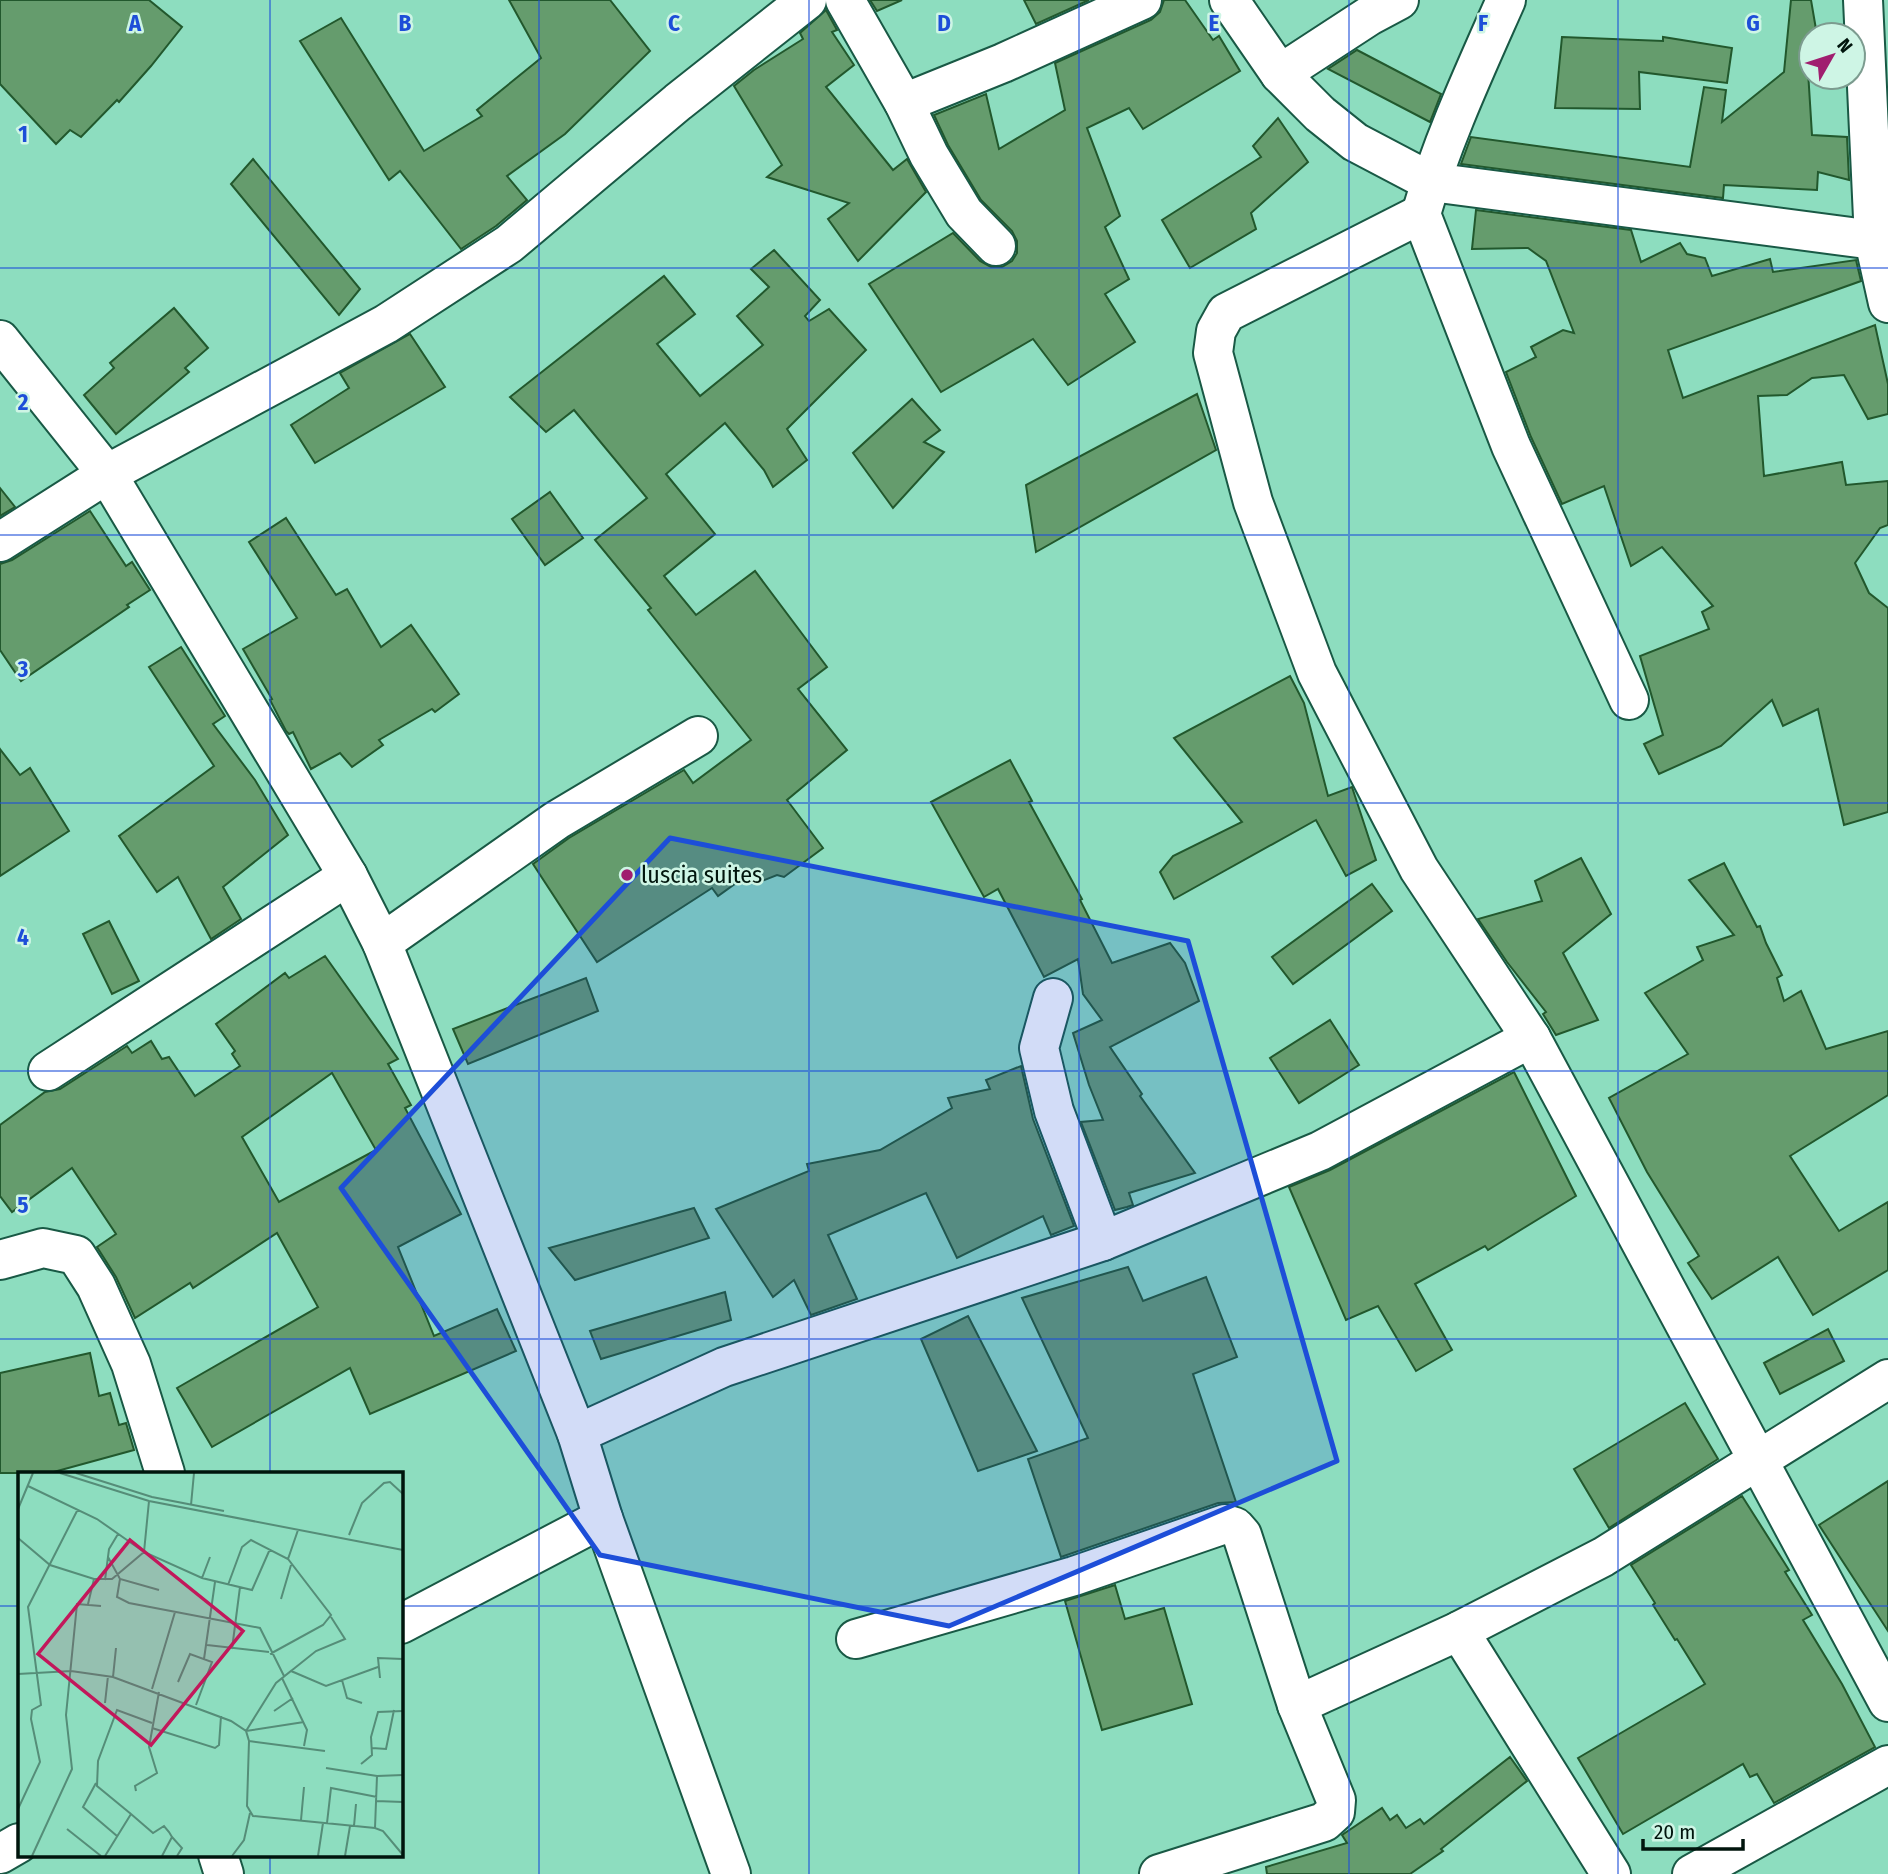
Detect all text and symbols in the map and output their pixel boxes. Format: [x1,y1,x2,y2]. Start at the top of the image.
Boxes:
text: A [128,9,142,37]
text: B [399,9,412,37]
text: C [668,9,680,37]
text: D [937,9,951,37]
text: E [1209,9,1220,37]
text: F [1478,9,1488,37]
text: G [1746,9,1760,37]
north arrow [1797,21,1867,91]
text: N [1832,34,1857,57]
text: 1 [18,120,28,148]
text: 2 [17,388,29,416]
text: 3 [17,655,29,683]
place label: luscia suites [641,861,762,889]
marker: luscia suites [619,867,635,883]
text: 4 [17,923,29,951]
text: 5 [17,1191,29,1219]
inset map [18,1472,402,1856]
scale bar [1643,1808,1743,1852]
text: 20 m [1654,1819,1695,1845]

